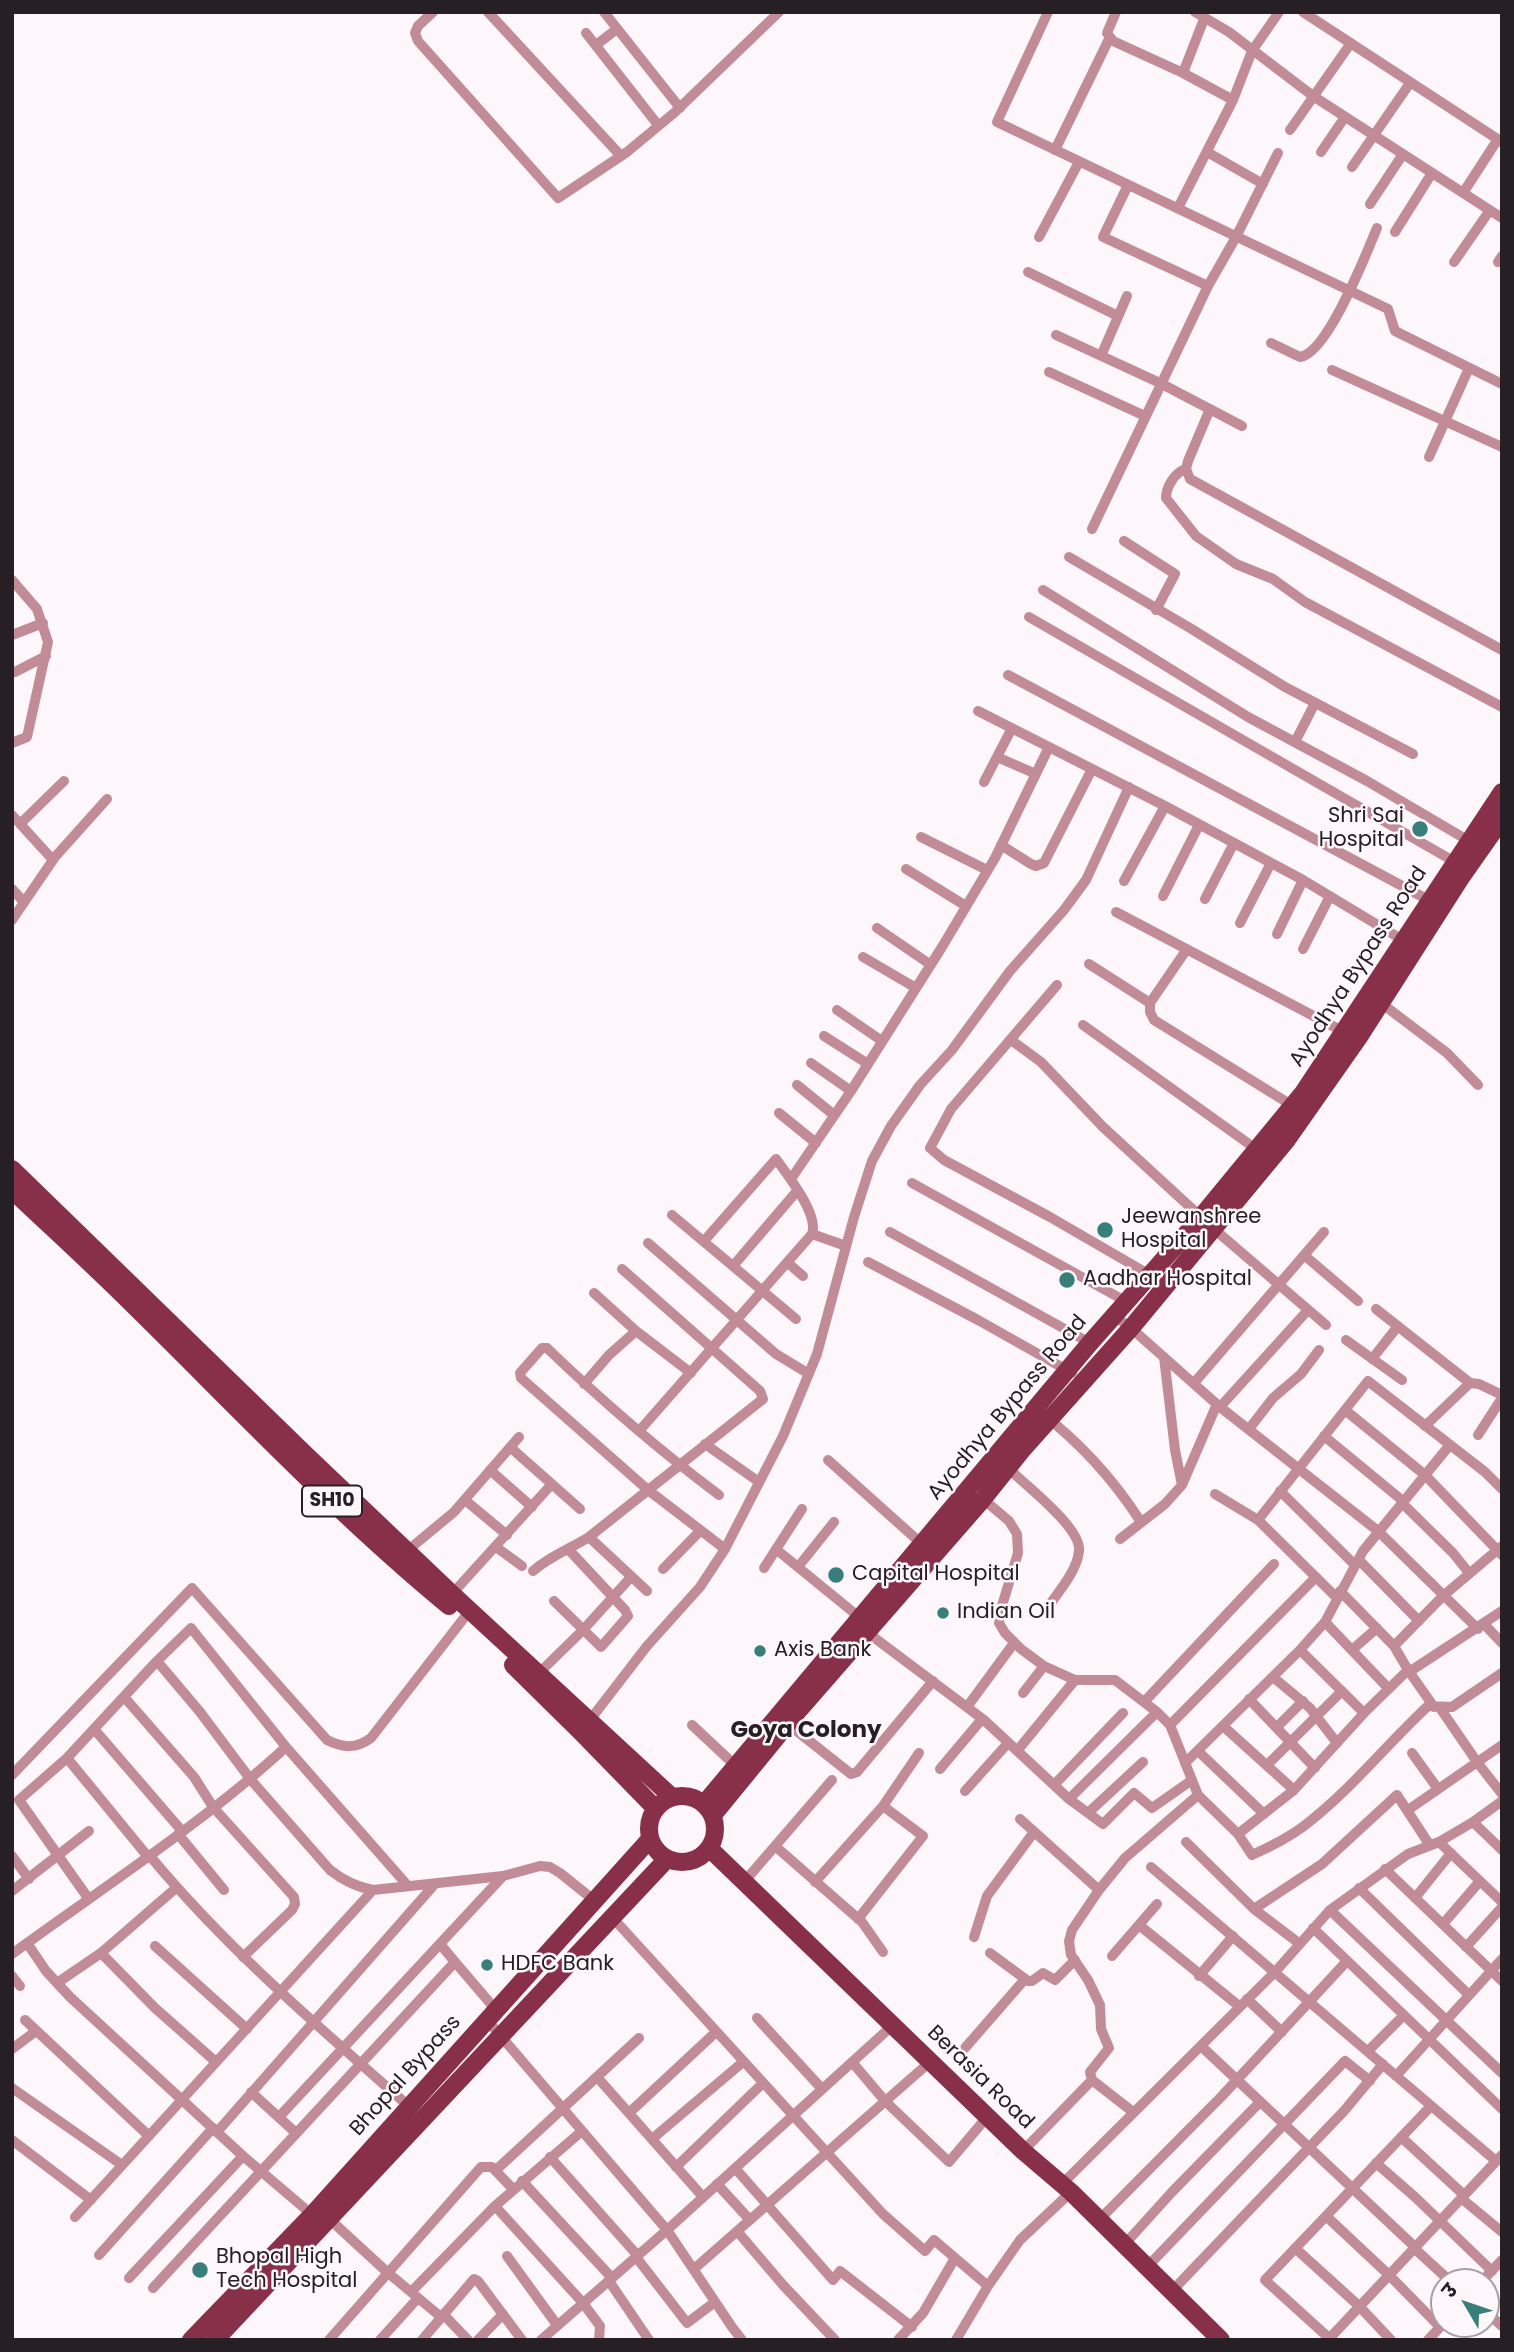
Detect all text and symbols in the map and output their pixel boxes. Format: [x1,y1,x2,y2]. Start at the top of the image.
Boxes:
place label: Shri Sai Hospital [1319,804,1404,854]
marker: Shri Sai Hospital [1410,819,1430,839]
street label: Ayodhya Bypass Road [1285,862,1433,1072]
place label: Jeewanshree Hospital [1121,1205,1261,1255]
marker: Jeewanshree Hospital [1095,1220,1115,1240]
place label: Aadhar Hospital [1083,1267,1252,1293]
marker: Aadhar Hospital [1057,1270,1077,1290]
street label: Ayodhya Bypass Road [923,1310,1093,1506]
road number: SH10 [302,1485,362,1516]
place label: Capital Hospital [852,1562,1020,1588]
marker: Capital Hospital [826,1565,846,1585]
place label: Indian Oil [957,1600,1055,1626]
marker: Indian Oil [935,1605,951,1621]
place label: Axis Bank [774,1638,871,1664]
marker: Axis Bank [752,1643,768,1659]
district label: Goya Colony [731,1717,881,1745]
place label: HDFC Bank [501,1952,614,1978]
marker: HDFC Bank [479,1957,495,1973]
street label: Bhopal Bypass [345,2010,467,2142]
street label: Berasia Road [921,2021,1039,2135]
place label: Bhopal High Tech Hospital [216,2245,357,2295]
marker: Bhopal High Tech Hospital [190,2260,210,2280]
north arrow [1430,2268,1500,2338]
text: उ [1436,2278,1464,2303]

